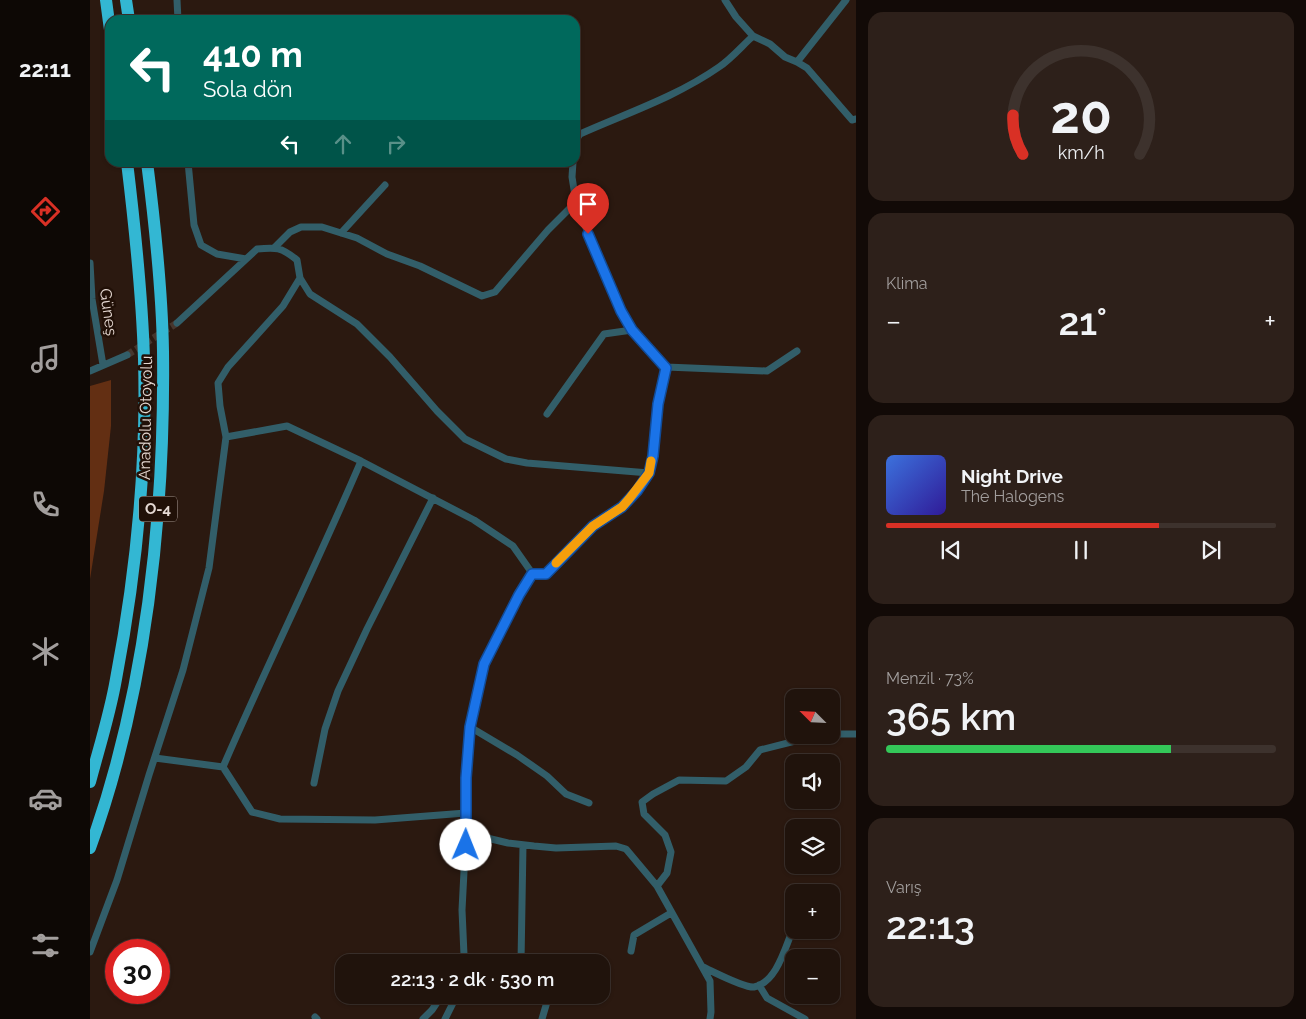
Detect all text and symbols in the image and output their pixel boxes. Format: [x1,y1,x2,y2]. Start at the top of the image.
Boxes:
text: 410 m [203,34,303,75]
icon: left [120,35,185,100]
text: 22:11 [19,56,71,82]
text: Sola dön [203,76,293,102]
text: 20 [1050,84,1112,145]
icon: left [276,130,304,158]
icon: ahead [329,130,357,158]
icon: right [382,130,410,158]
text: km/h [1057,142,1105,163]
pin [567,183,609,234]
icon: arrive [574,190,602,218]
icon: directions [28,194,63,229]
text: Klima [886,274,928,293]
street label: Güneş [96,287,121,337]
text: 21° [1058,299,1107,344]
text: − [886,305,901,338]
text: + [1264,305,1276,338]
icon: music [28,341,63,376]
street label: Anadolu Otoyolu [135,356,156,480]
text: Night Drive [961,465,1063,487]
icon: phone [28,487,63,522]
text: The Halogens [961,487,1064,506]
road number: O-4 [139,496,177,522]
icon: previous [937,536,965,564]
icon: pause [1067,536,1095,564]
icon: next [1197,536,1225,564]
icon: climate [28,634,63,669]
text: Menzil · 73% [886,669,974,688]
north arrow [785,689,840,744]
map controls [785,689,840,1004]
text: 365 km [886,694,1016,739]
button: sound [785,754,840,809]
icon: car [28,781,63,816]
position arrow [439,818,491,870]
button: layers [785,819,840,874]
text: Varış [886,878,922,897]
button: + [785,884,840,939]
text: 22:13 [886,903,975,948]
icon: filters [28,928,63,963]
speed limit sign: 30 [105,939,170,1004]
button: − [785,949,840,1004]
text: 22:13 · 2 dk · 530 m [391,968,554,990]

